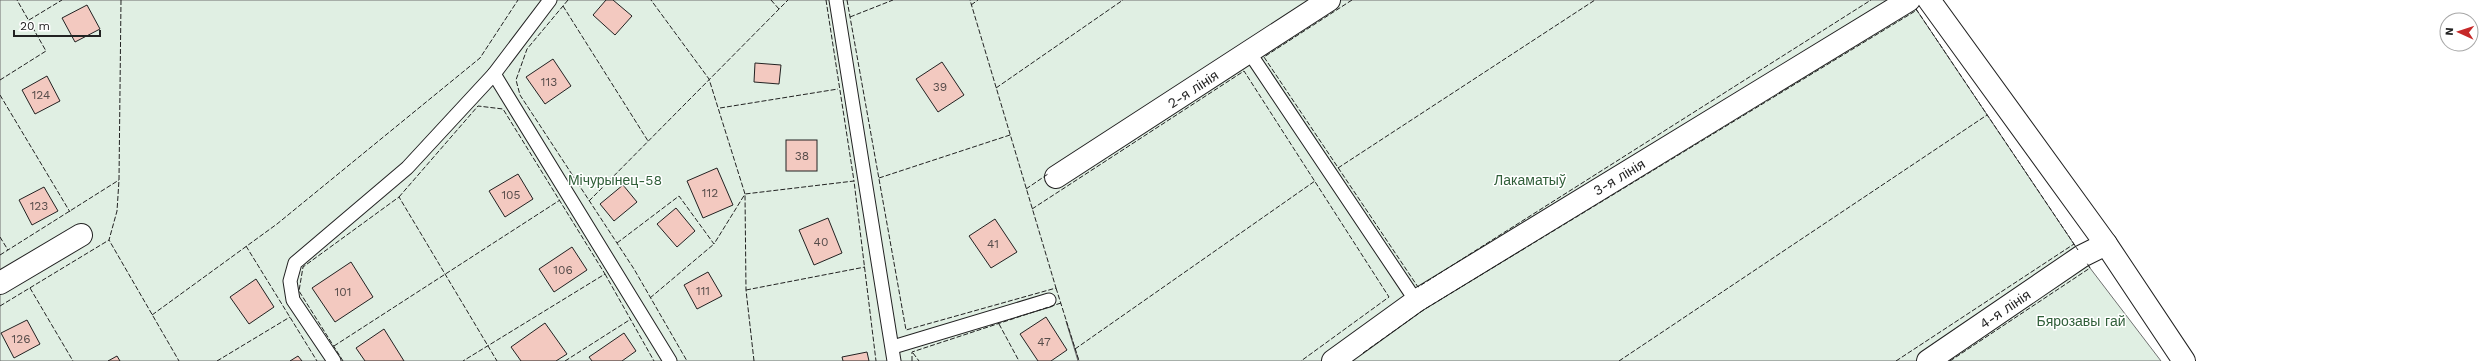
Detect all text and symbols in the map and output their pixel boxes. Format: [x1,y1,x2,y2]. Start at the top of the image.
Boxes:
scale bar [14,12,100,38]
north arrow [2439,12,2479,52]
text: 20 m [20,19,50,33]
text: N [2443,27,2456,36]
street label: 2-я лінія [1165,67,1221,111]
house number: 113 [541,75,557,89]
house number: 39 [933,80,947,94]
house number: 124 [32,88,50,102]
house number: 38 [795,149,809,163]
street label: 3-я лінія [1590,155,1648,199]
park label: Мічурынец-58 [568,172,662,188]
park label: Лакаматыў [1494,172,1566,188]
house number: 112 [702,186,718,200]
house number: 105 [501,188,521,202]
house number: 123 [30,199,48,213]
house number: 40 [814,235,828,249]
house number: 41 [987,237,999,251]
house number: 106 [553,263,573,277]
house number: 111 [696,284,710,298]
house number: 101 [335,285,351,299]
street label: 4-я лінія [1977,286,2033,332]
park label: Бярозавы гай [2036,313,2126,329]
house number: 126 [12,332,30,346]
house number: 47 [1037,335,1051,349]

